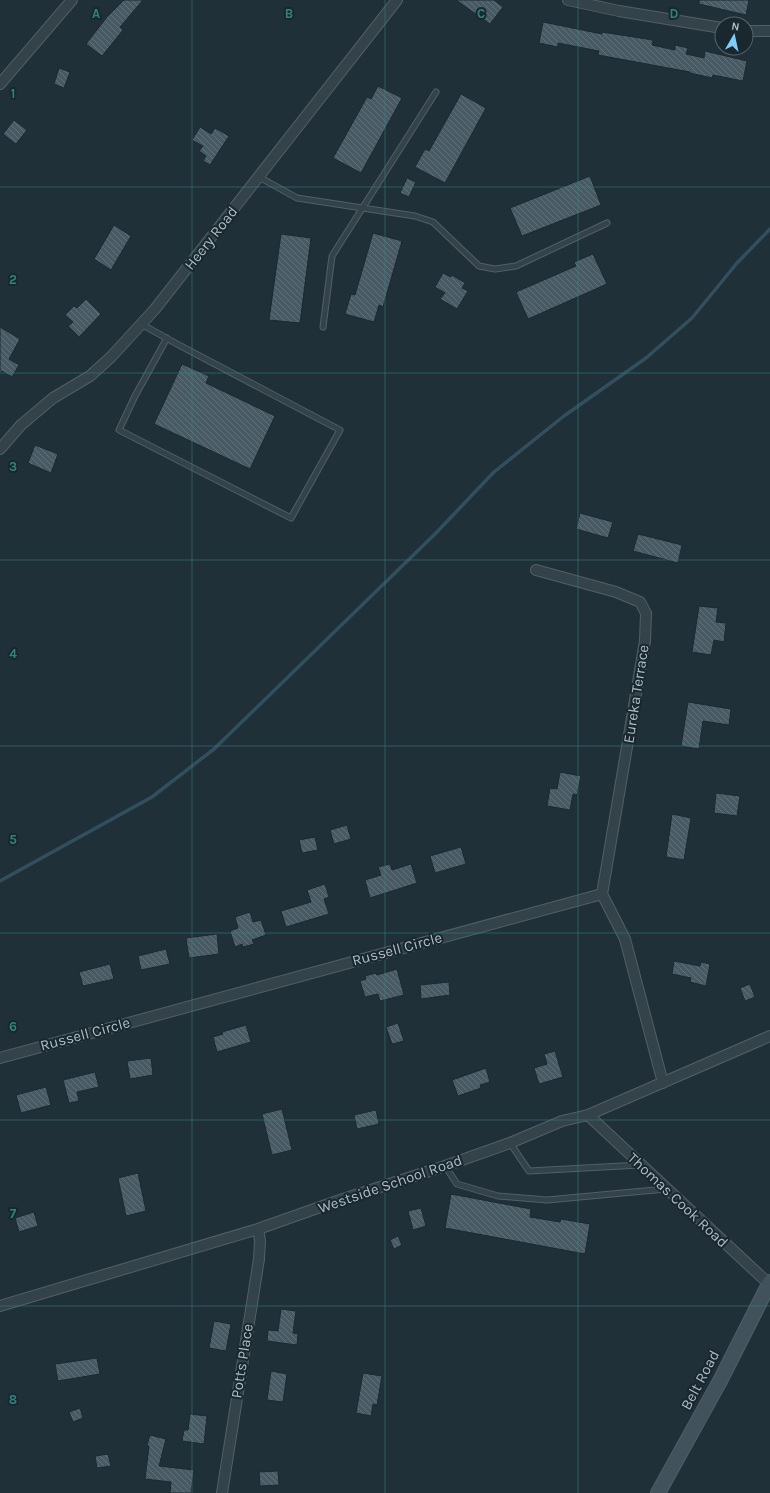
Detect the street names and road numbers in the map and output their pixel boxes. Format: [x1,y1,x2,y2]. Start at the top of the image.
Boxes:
street label: Heery Road [181,203,241,273]
street label: Eureka Terrace [619,643,653,745]
street label: Russell Circle [350,928,444,970]
street label: Russell Circle [38,1013,132,1055]
street label: Thomas Cook Road [624,1149,732,1251]
street label: Westside School Road [316,1151,464,1217]
street label: Potts Place [227,1322,257,1400]
street label: Belt Road [677,1347,723,1413]

